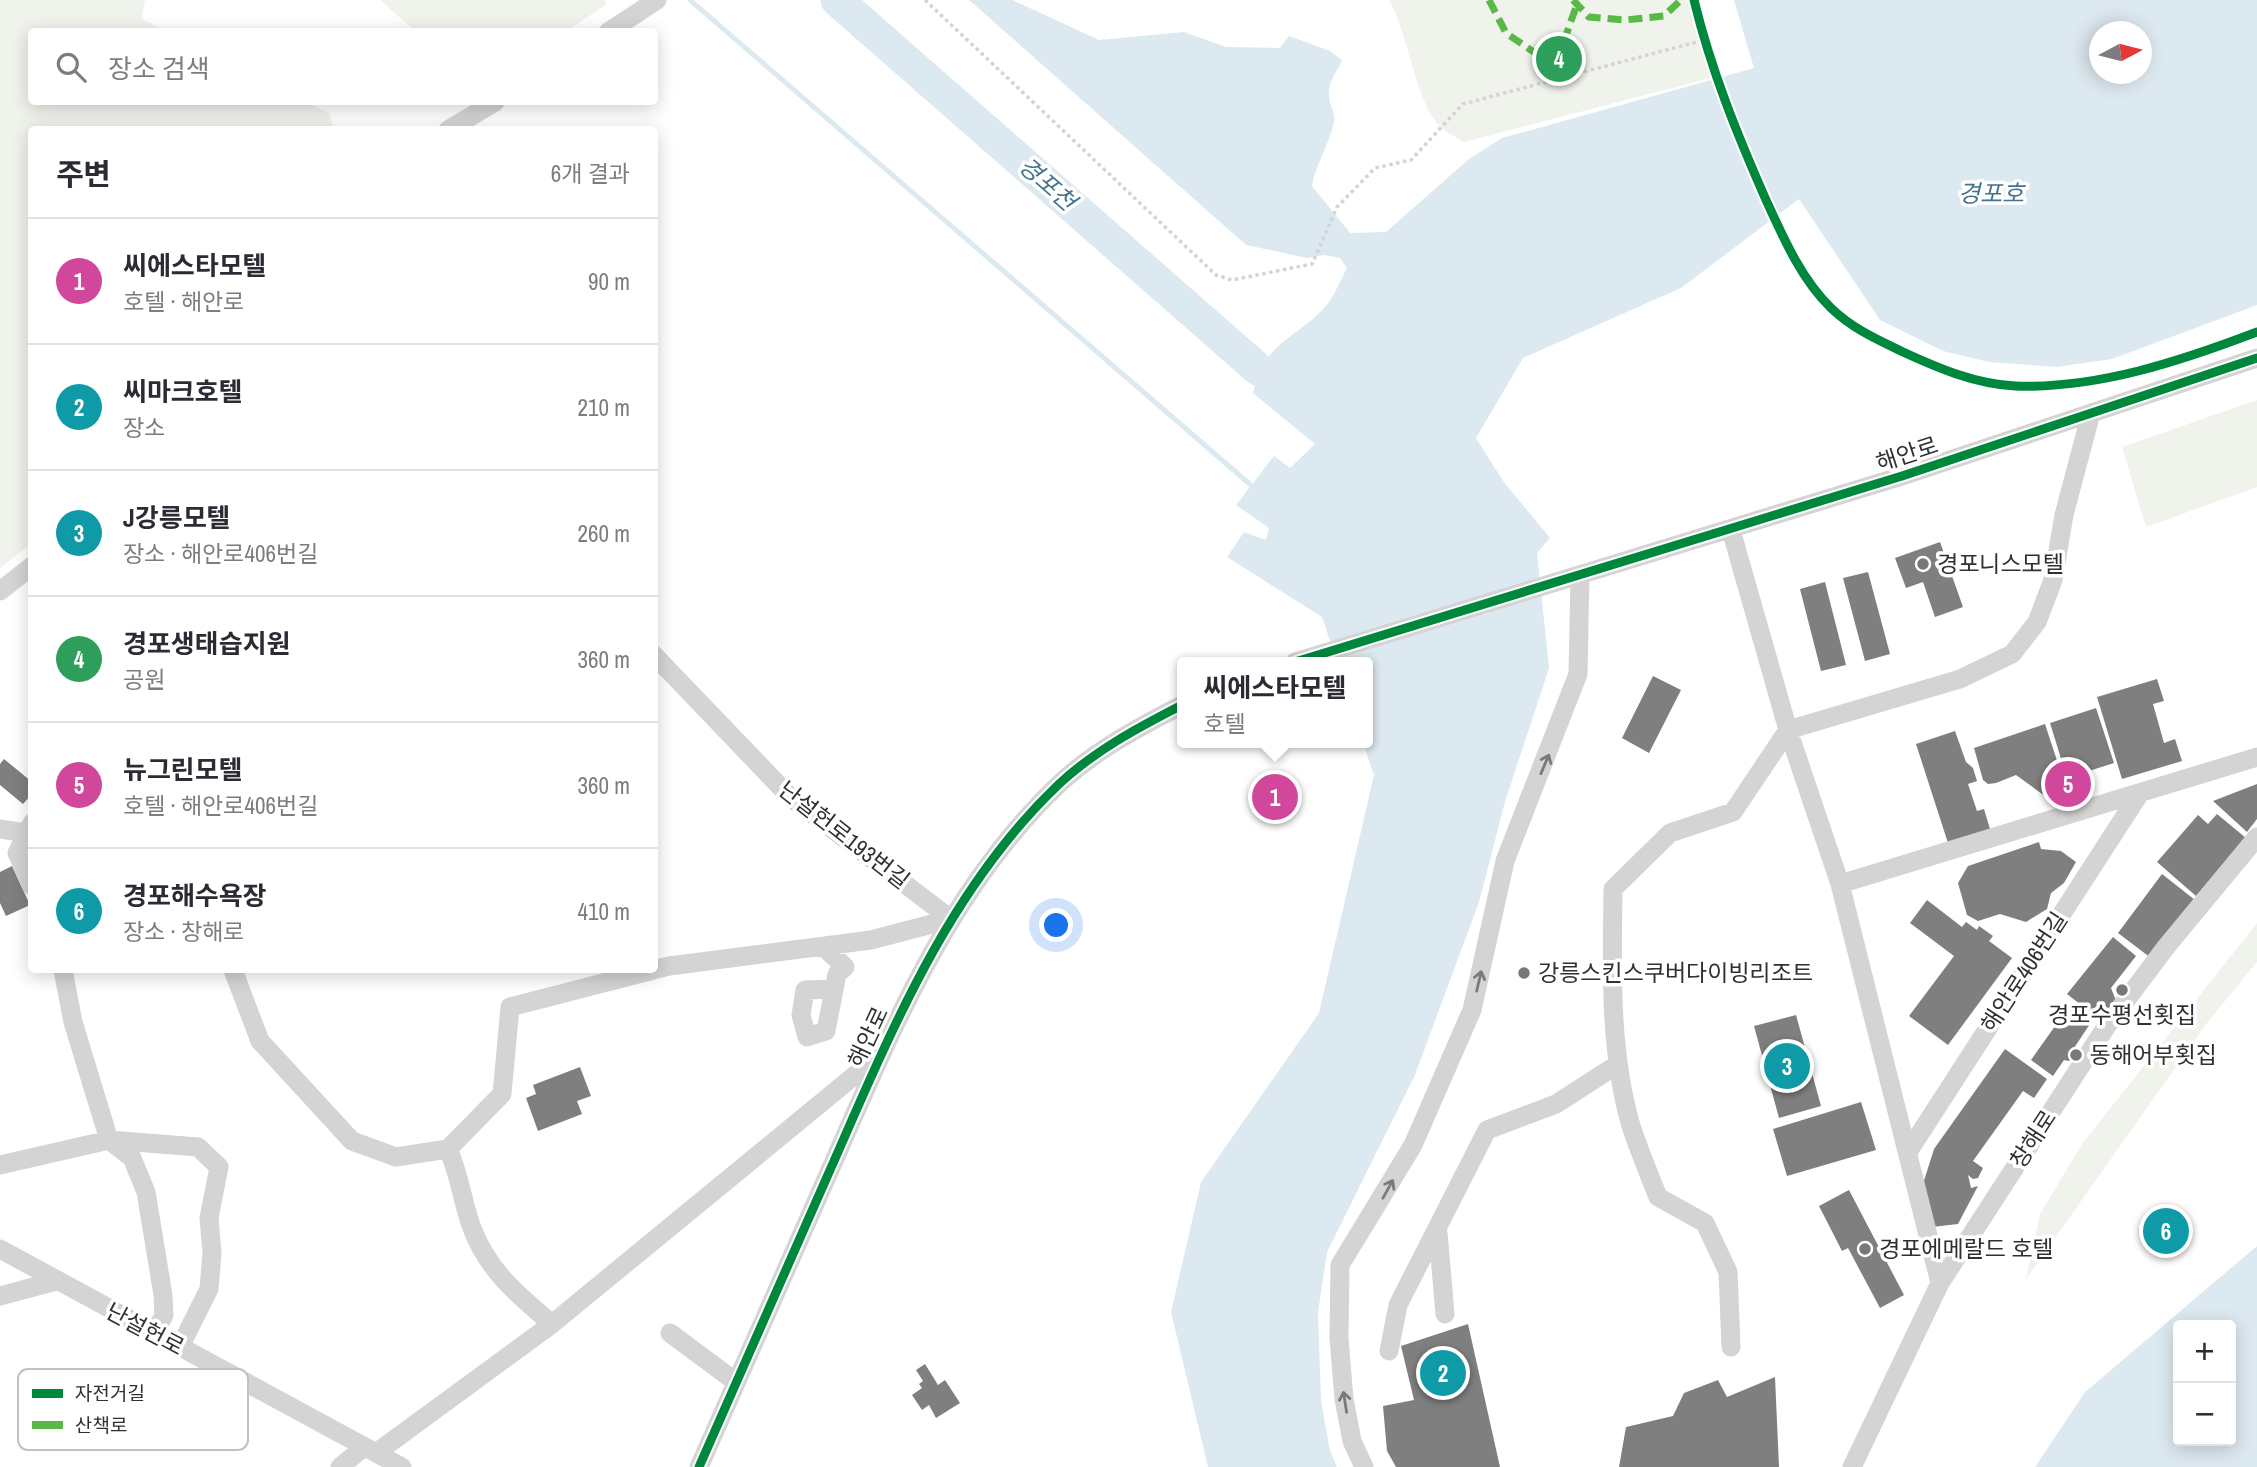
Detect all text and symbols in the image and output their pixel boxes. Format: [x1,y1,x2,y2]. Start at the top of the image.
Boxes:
north arrow [2089,21,2152,84]
search box [28,28,658,105]
pin: 4 [1536,33,1582,85]
icon: search [52,48,90,86]
text: 장소 검색 [108,51,210,86]
water label: 경포천 [1012,149,1085,219]
text: 주변 [56,154,111,194]
text: 6개 결과 [551,158,630,189]
water label: 경포호 [1958,177,2026,209]
text: 씨에스타모텔 [123,248,267,283]
text: 1 [74,266,84,297]
text: 90 m [588,266,630,297]
text: 호텔 · 해안로 [123,286,245,317]
text: 씨마크호텔 [123,374,243,409]
text: 2 [74,392,84,423]
text: 210 m [578,392,630,423]
text: 장소 [123,412,165,443]
street label: 해안로 [1872,429,1942,478]
text: J강릉모텔 [123,500,231,535]
text: 3 [74,518,84,549]
text: 260 m [578,518,630,549]
text: 장소 · 해안로406번길 [123,538,318,569]
place label: 경포니스모텔 [1937,548,2064,579]
marker: 경포니스모텔 [1915,556,1931,572]
text: 경포생태습지원 [123,626,290,661]
text: 4 [74,644,84,675]
text: 360 m [578,644,630,675]
popup [1177,657,1373,748]
text: 공원 [123,664,165,695]
text: 씨에스타모텔 [1203,670,1347,705]
text: 호텔 [1203,708,1246,739]
text: 뉴그린모텔 [123,752,243,787]
one-way arrow [1539,754,1552,775]
pin: 5 [2045,758,2091,810]
text: 5 [74,770,84,801]
text: 360 m [578,770,630,801]
pin: 1 [1252,771,1298,823]
street label: 난설헌로193번길 [772,774,916,896]
text: 호텔 · 해안로406번길 [123,790,318,821]
text: 경포해수욕장 [123,878,267,913]
text: 6 [74,896,84,927]
text: 410 m [578,896,630,927]
street label: 해안로406번길 [1973,906,2074,1038]
your location [1039,908,1073,942]
text: 장소 · 창해로 [123,916,245,947]
place label: 강릉스킨스쿠버다이빙리조트 [1538,957,1813,988]
marker: 강릉스킨스쿠버다이빙리조트 [1516,965,1532,981]
one-way arrow [1473,970,1486,993]
marker: 경포수평선횟집 [2114,982,2130,998]
place label: 경포수평선횟집 [2048,999,2196,1030]
street label: 해안로 [840,1001,895,1072]
place label: 동해어부횟집 [2090,1039,2217,1070]
pin: 3 [1764,1040,1810,1092]
marker: 동해어부횟집 [2068,1047,2084,1063]
street label: 창해로 [2002,1104,2063,1174]
one-way arrow [1381,1179,1395,1199]
pin: 6 [2143,1205,2189,1257]
place label: 경포에메랄드 호텔 [1879,1233,2054,1264]
marker: 경포에메랄드 호텔 [1857,1241,1873,1257]
street label: 난설헌로 [101,1295,190,1362]
map controls [2173,1320,2236,1446]
button: + [2173,1320,2236,1383]
pin: 2 [1420,1347,1466,1399]
legend [18,1369,248,1450]
text: 자전거길 [75,1380,145,1406]
button: − [2173,1383,2236,1446]
one-way arrow [1338,1391,1351,1414]
text: 산책로 [75,1412,127,1438]

